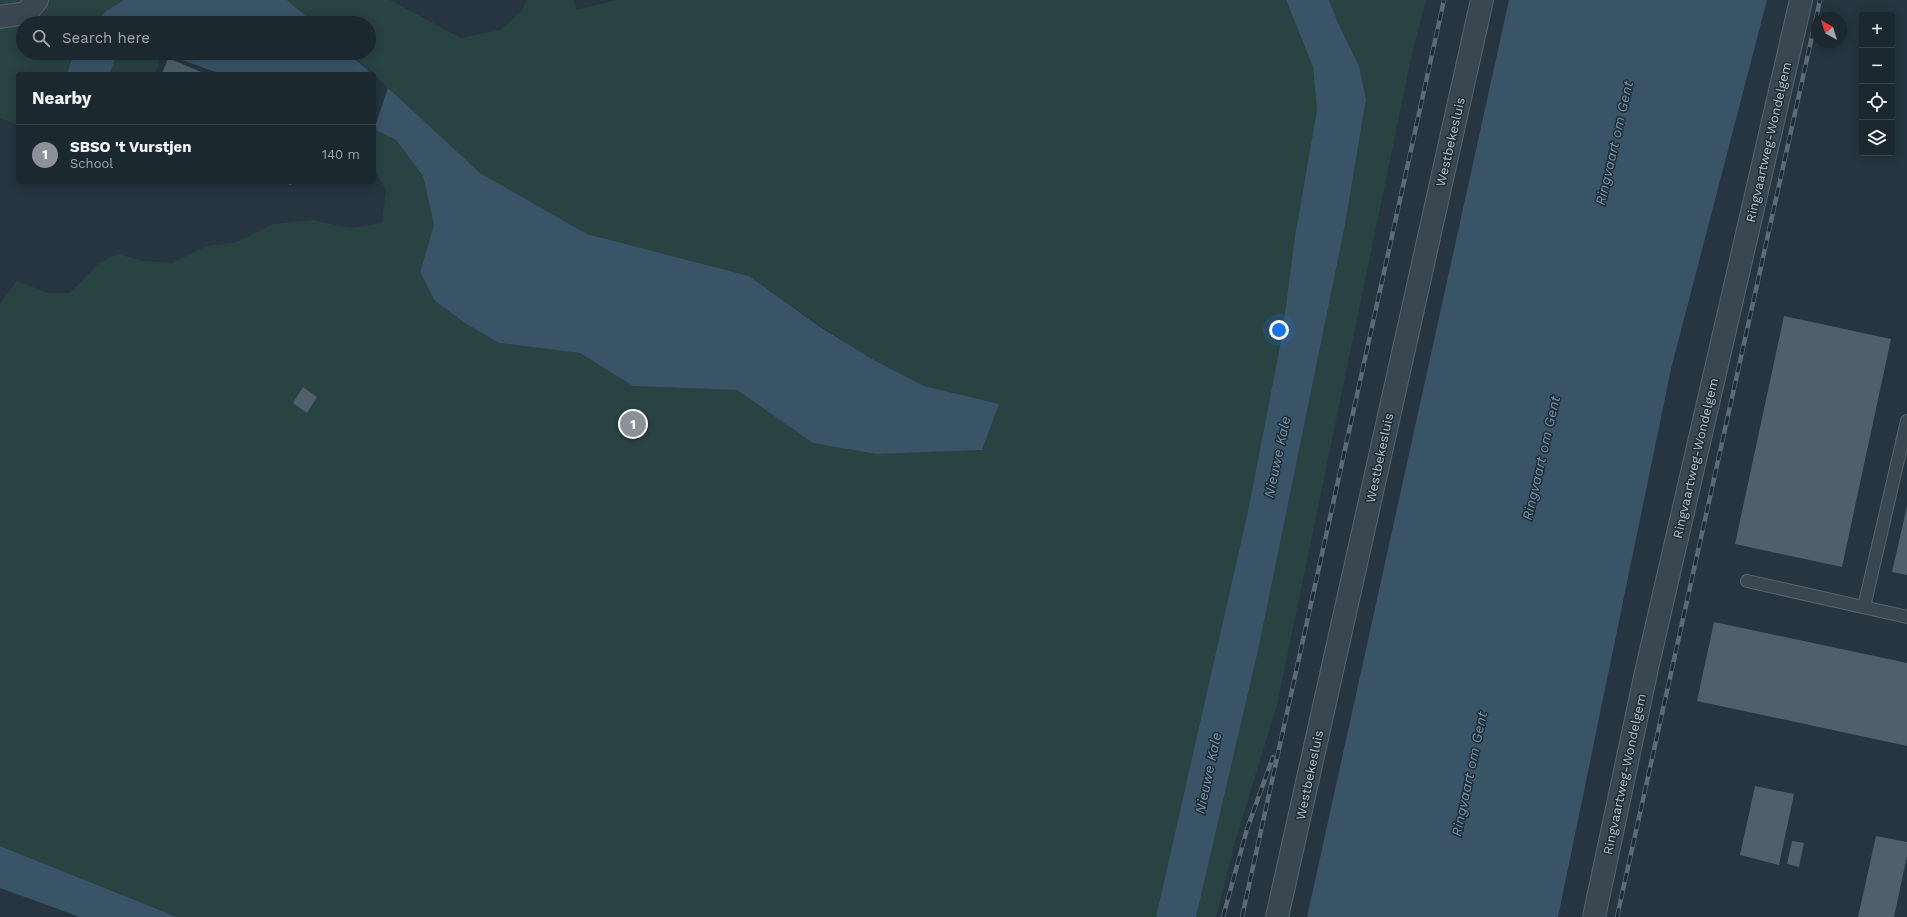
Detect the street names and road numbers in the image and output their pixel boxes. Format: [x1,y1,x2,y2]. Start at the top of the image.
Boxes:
street label: Ringvaartweg-Wondelgem [1743,60,1794,224]
street label: Westbekesluis [1433,96,1468,188]
street label: Ringvaartweg-Wondelgem [1670,376,1721,540]
street label: Westbekesluis [1363,412,1396,504]
street label: Ringvaartweg-Wondelgem [1600,692,1649,856]
street label: Westbekesluis [1293,729,1326,821]

